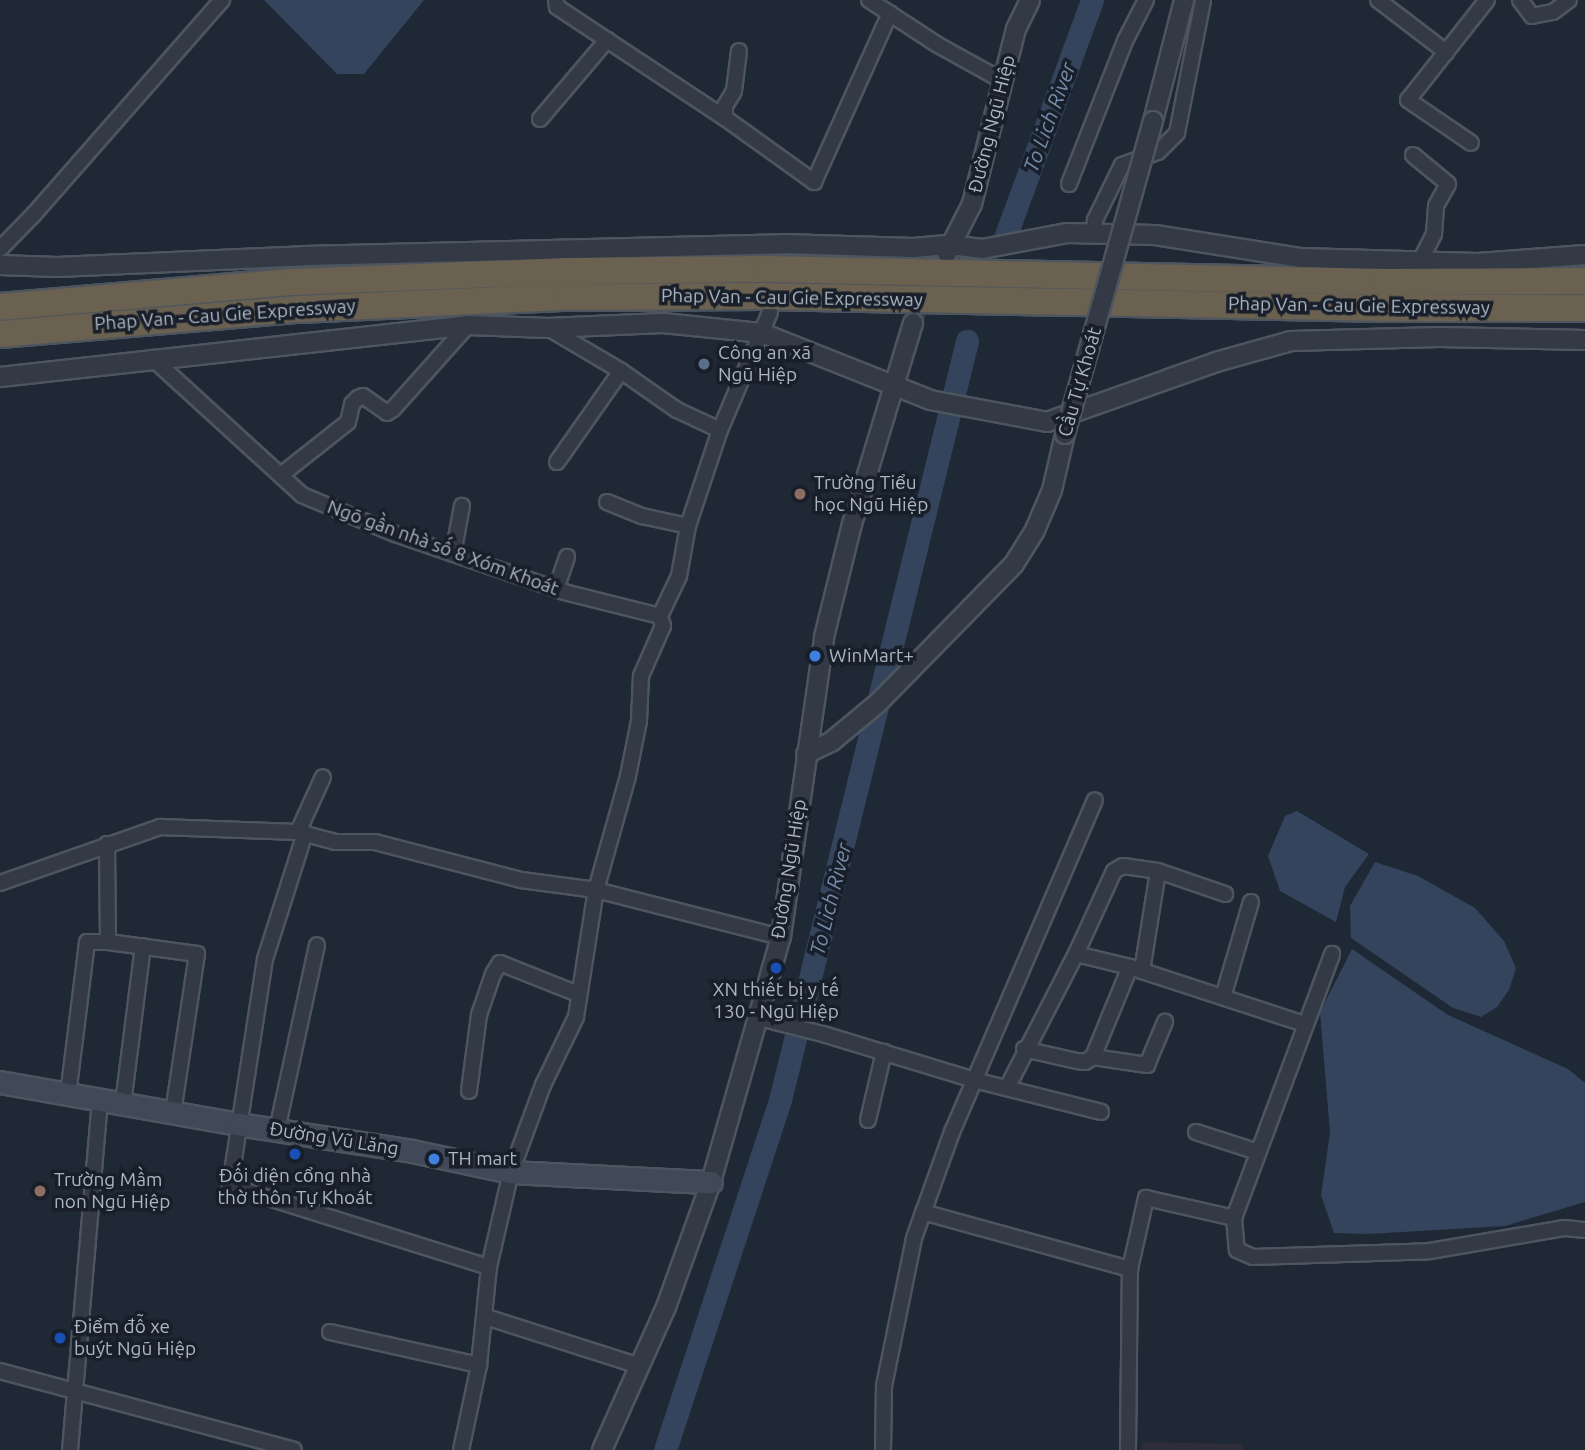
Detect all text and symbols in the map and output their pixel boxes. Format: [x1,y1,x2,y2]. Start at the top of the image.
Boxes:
street label: Đường Ngũ Hiệp [964,53,1020,195]
water label: To Lich River [1018,59,1080,175]
street label: Phap Van - Cau Gie Expressway [661,284,923,312]
street label: Phap Van - Cau Gie Expressway [1228,292,1490,320]
street label: Phap Van - Cau Gie Expressway [94,294,356,336]
street label: Cầu Tự Khoát [1053,325,1107,439]
place label: Công an xã Ngũ Hiệp [718,342,811,386]
marker: Công an xã Ngũ Hiệp [696,356,712,372]
place label: Trường Tiểu học Ngũ Hiệp [814,472,928,516]
marker: Trường Tiểu học Ngũ Hiệp [792,486,808,502]
street label: Ngõ gần nhà số 8 Xóm Khoát [324,495,562,601]
place label: WinMart+ [829,645,914,667]
marker: WinMart+ [807,648,823,664]
street label: Đường Ngũ Hiệp [767,797,811,941]
water label: To Lich River [804,840,856,958]
marker: XN thiết bị y tế 130 - Ngũ Hiệp [768,960,784,976]
place label: XN thiết bị y tế 130 - Ngũ Hiệp [713,979,839,1023]
street label: Đường Vũ Lăng [268,1118,400,1160]
marker: Đối diện cổng nhà thờ thôn Tự Khoát [287,1146,303,1162]
place label: TH mart [448,1148,517,1170]
marker: TH mart [426,1151,442,1167]
place label: Đối diện cổng nhà thờ thôn Tự Khoát [218,1165,372,1209]
place label: Trường Mầm non Ngũ Hiệp [54,1169,170,1213]
marker: Trường Mầm non Ngũ Hiệp [32,1183,48,1199]
place label: Điểm đỗ xe buýt Ngũ Hiệp [74,1316,196,1360]
marker: Điểm đỗ xe buýt Ngũ Hiệp [52,1330,68,1346]

